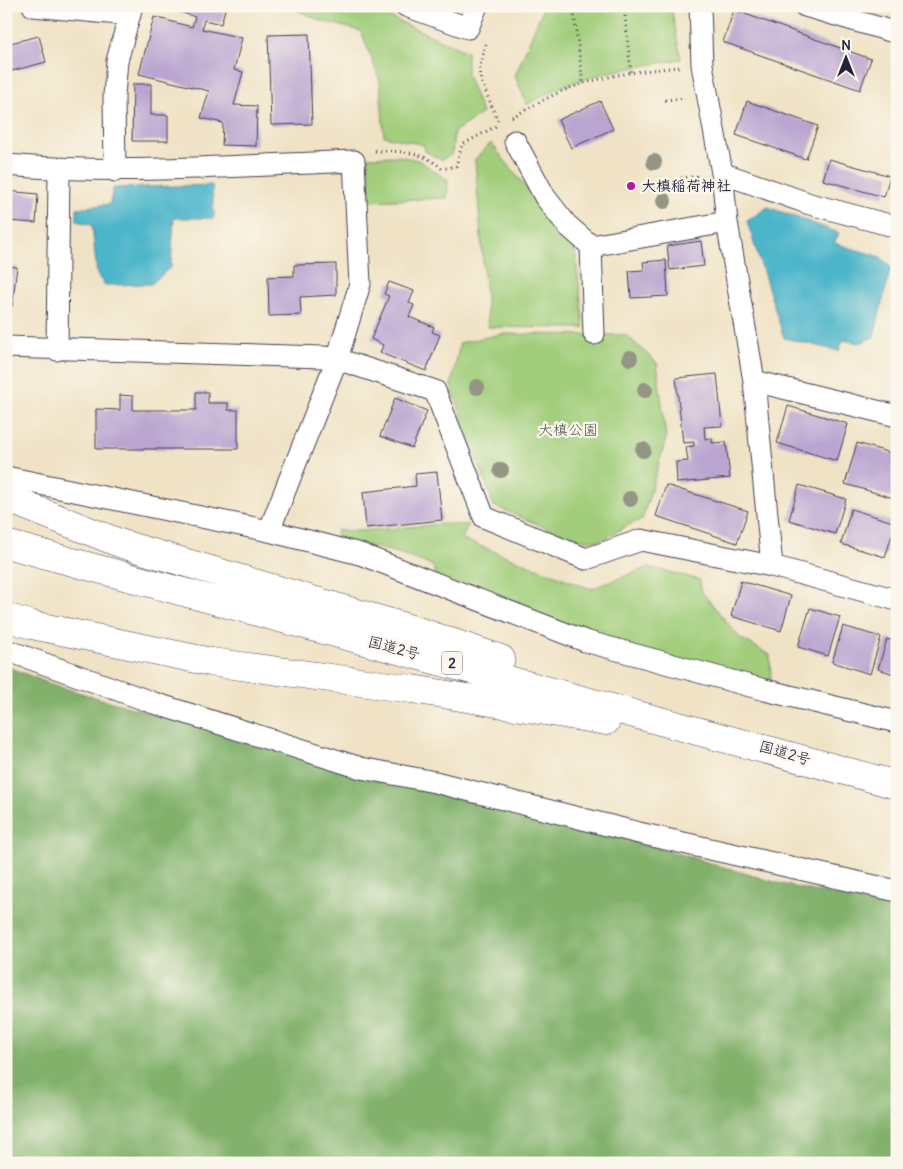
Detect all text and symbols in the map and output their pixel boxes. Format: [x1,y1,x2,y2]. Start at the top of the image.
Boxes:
north arrow [820,32,870,82]
text: N [841,36,851,54]
place label: 大槙稲荷神社 [641,176,731,195]
marker: 大槙稲荷神社 [625,180,637,192]
park label: 大槙公園 [538,420,598,439]
street label: 国道2号 [366,631,422,664]
road number: 2 [442,651,462,674]
street label: 国道2号 [757,736,813,769]

